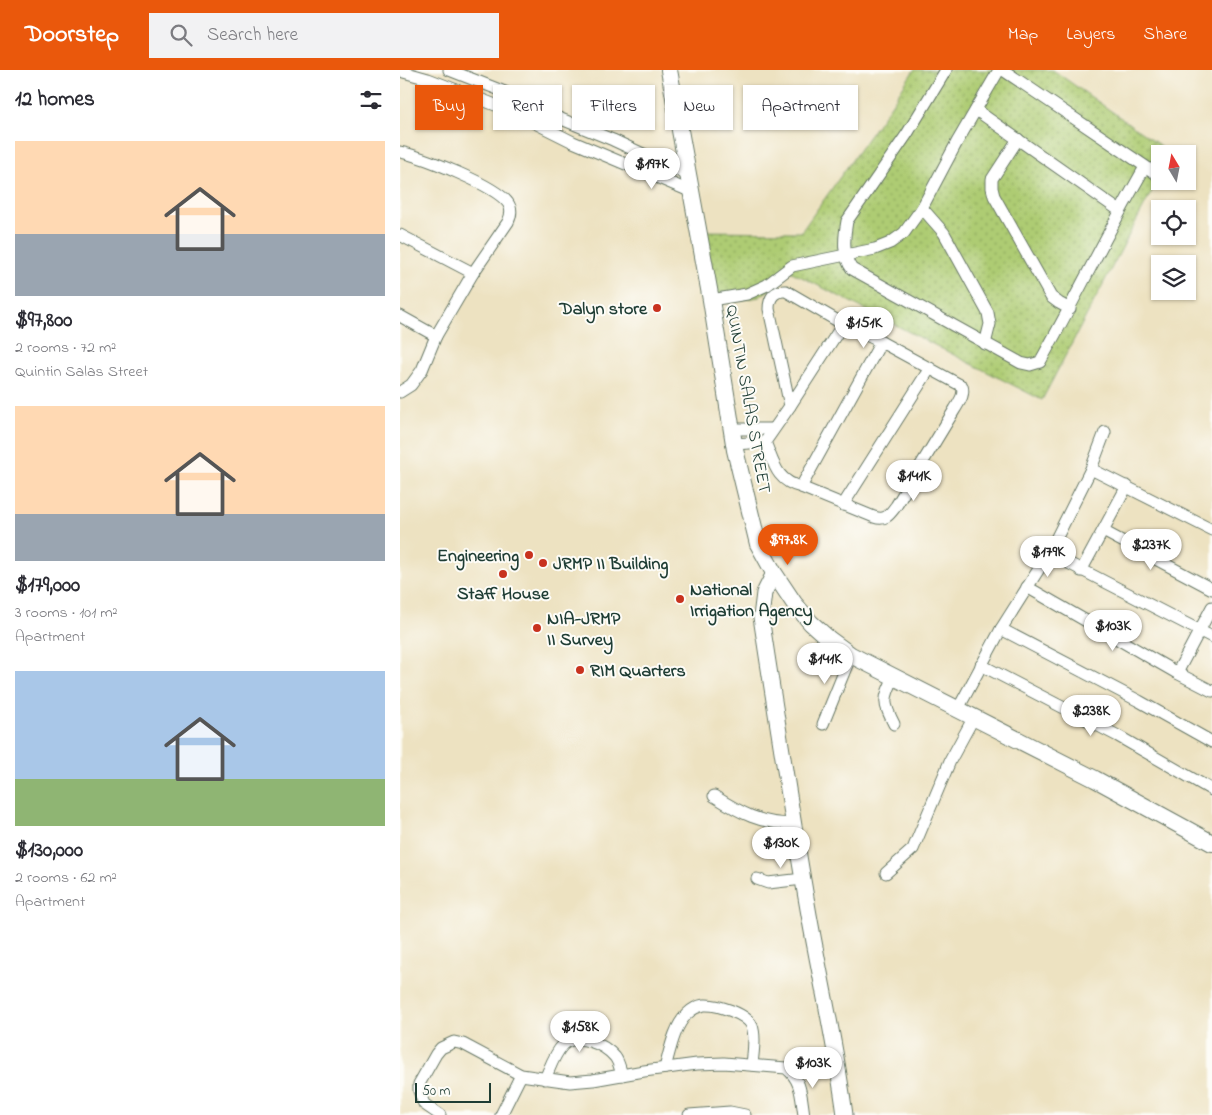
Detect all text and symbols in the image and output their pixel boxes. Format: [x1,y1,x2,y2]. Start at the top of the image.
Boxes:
search box [149,13,499,58]
text: Doorstep [25,18,119,53]
icon: search [167,21,195,49]
text: Search here [207,22,298,49]
text: Map [1008,22,1038,48]
text: Layers [1066,22,1116,48]
text: Share [1144,22,1187,48]
text: 12 homes [15,85,95,115]
chip: Buy [415,85,483,130]
chip: Rent [493,85,562,130]
chip: Filters [572,85,655,130]
chip: New [665,85,733,130]
chip: Apartment [743,85,858,130]
icon: filters [357,86,385,114]
north arrow [1151,145,1196,190]
map controls [1151,145,1196,300]
pin: $197K [617,148,687,190]
text: $197K [635,152,669,176]
icon: home [155,174,245,264]
button: locate [1151,200,1196,245]
button: layers [1151,255,1196,300]
place label: Dalyn store [558,297,648,324]
marker: Dalyn store [651,302,663,314]
street label: QUINTIN SALAS STREET [718,303,776,496]
text: $97,800 [15,306,72,336]
pin: $151K [829,306,899,349]
text: $151K [846,311,882,335]
text: 2 rooms · 72 m² [15,336,116,360]
text: Quintin Salas Street [15,360,148,384]
icon: home [155,439,245,529]
pin: $141K [879,460,949,502]
text: $141K [897,464,931,488]
pin: $97.8K [747,524,829,566]
text: $97.8K [769,528,807,552]
pin: $237K [1116,528,1186,571]
text: $237K [1132,533,1170,557]
pin: $179K [1013,536,1083,578]
text: $179K [1031,540,1065,564]
place label: Engineering [437,544,519,571]
marker: Engineering [523,549,535,561]
place label: JRMP II Building [553,552,668,579]
marker: JRMP II Building [537,557,549,569]
marker: Staff House [497,568,509,580]
text: $179,000 [15,571,80,601]
place label: National Irrigation Agency [690,578,813,626]
place label: Staff House [457,582,550,608]
marker: National Irrigation Agency [674,593,686,605]
text: 3 rooms · 101 m² [15,601,117,625]
place label: NIA-JRMP II Survey [547,607,621,655]
pin: $103K [1078,610,1148,652]
text: $103K [1095,614,1131,638]
marker: NIA-JRMP II Survey [531,622,543,634]
text: Apartment [15,625,85,649]
pin: $141K [790,642,860,685]
text: $141K [808,647,842,671]
place label: RIM Quarters [590,659,686,685]
marker: RIM Quarters [574,664,586,676]
pin: $238K [1056,694,1126,737]
text: $238K [1072,699,1110,723]
icon: home [155,704,245,794]
pin: $130K [746,826,816,869]
text: $130K [763,831,799,855]
text: $130,000 [15,836,83,866]
text: 2 rooms · 62 m² [15,866,117,890]
text: Apartment [15,890,85,914]
pin: $158K [545,1010,615,1053]
text: $158K [561,1015,599,1039]
pin: $103K [778,1046,848,1089]
text: $103K [795,1051,831,1075]
scale bar [415,1080,491,1103]
text: 50 m [422,1081,450,1102]

